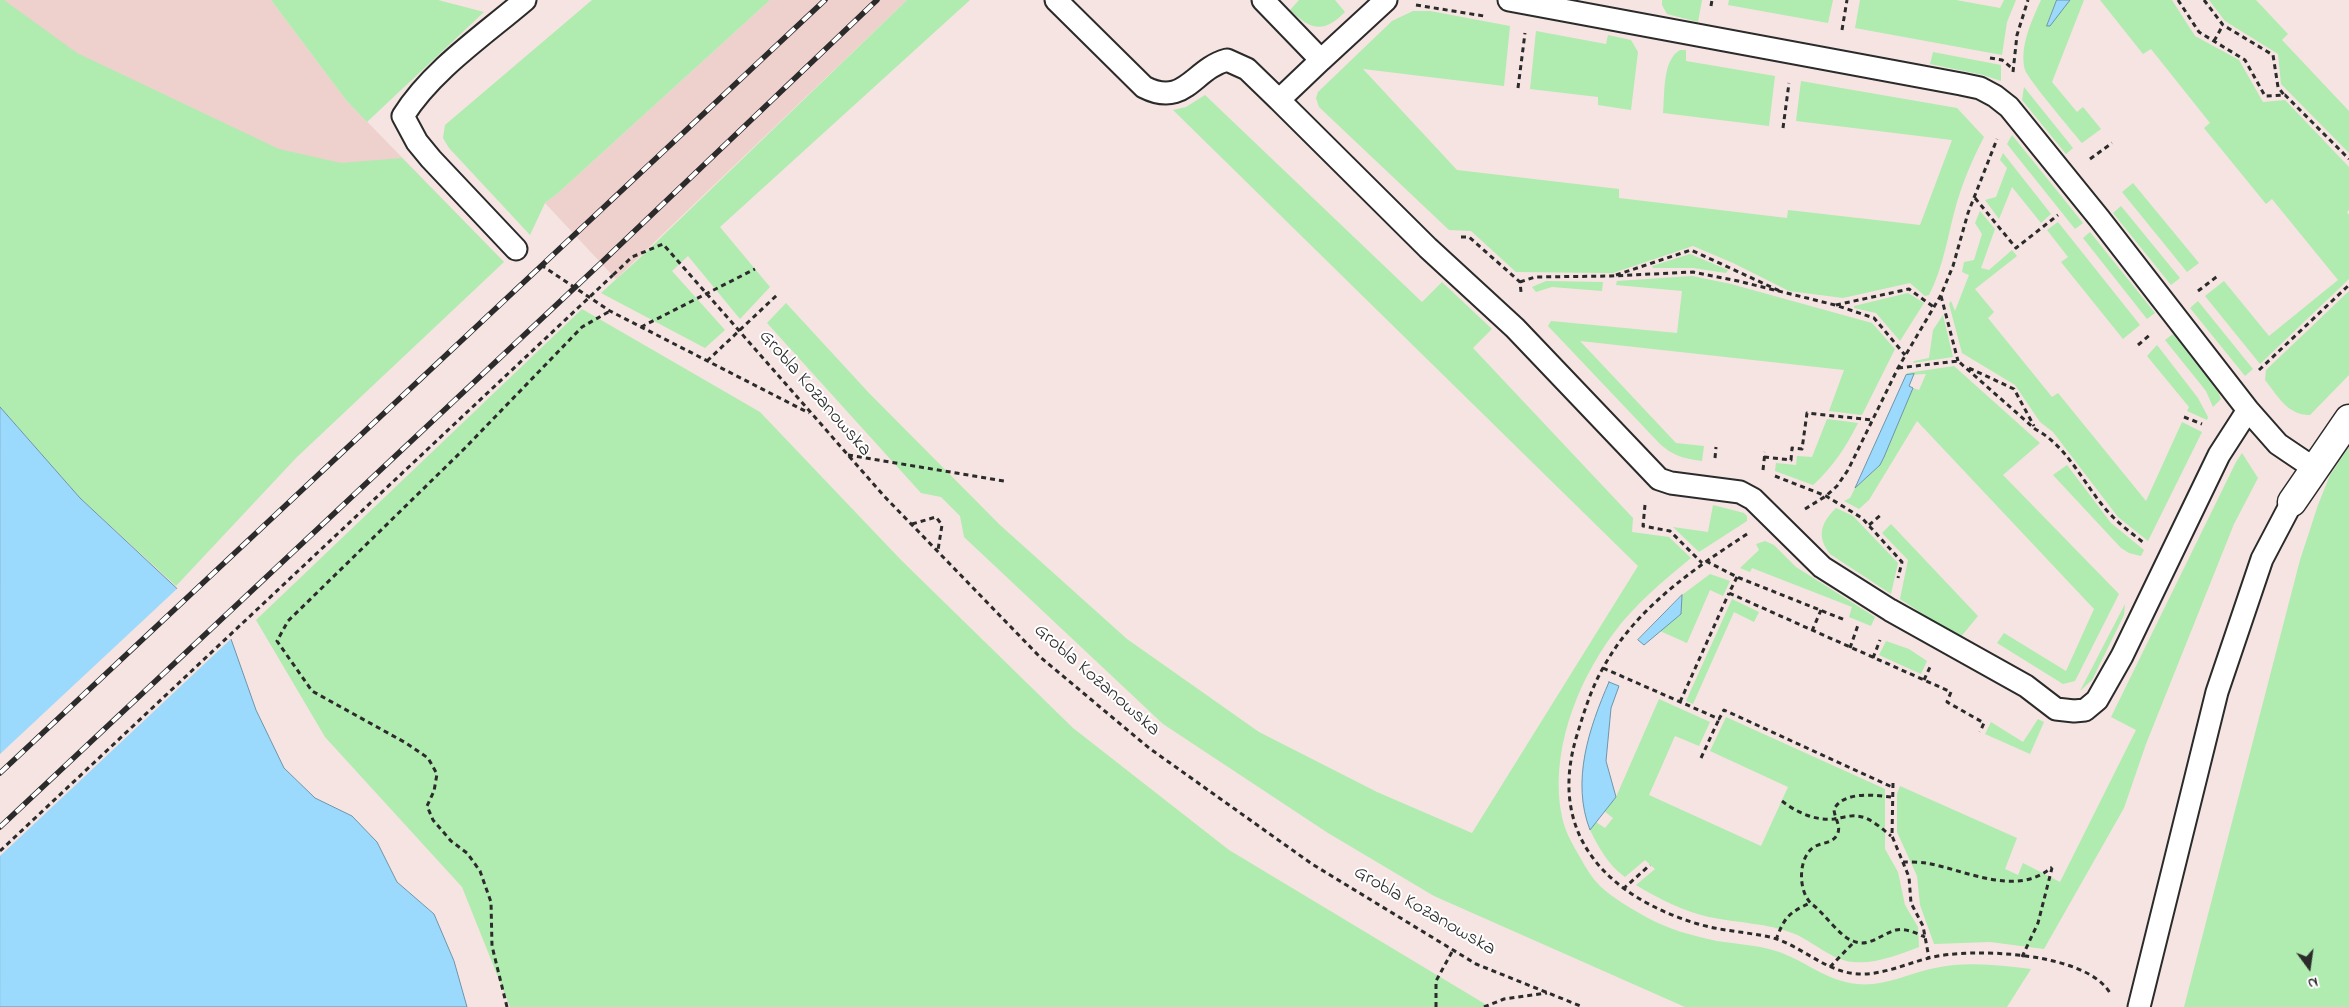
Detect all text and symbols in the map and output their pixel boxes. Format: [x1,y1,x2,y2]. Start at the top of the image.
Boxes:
street label: Grobla Kozanowska [752,326,876,462]
street label: Grobla Kozanowska [1028,619,1164,743]
street label: Grobla Kozanowska [1349,862,1499,962]
north arrow [2284,942,2334,992]
text: N [2306,971,2320,993]

